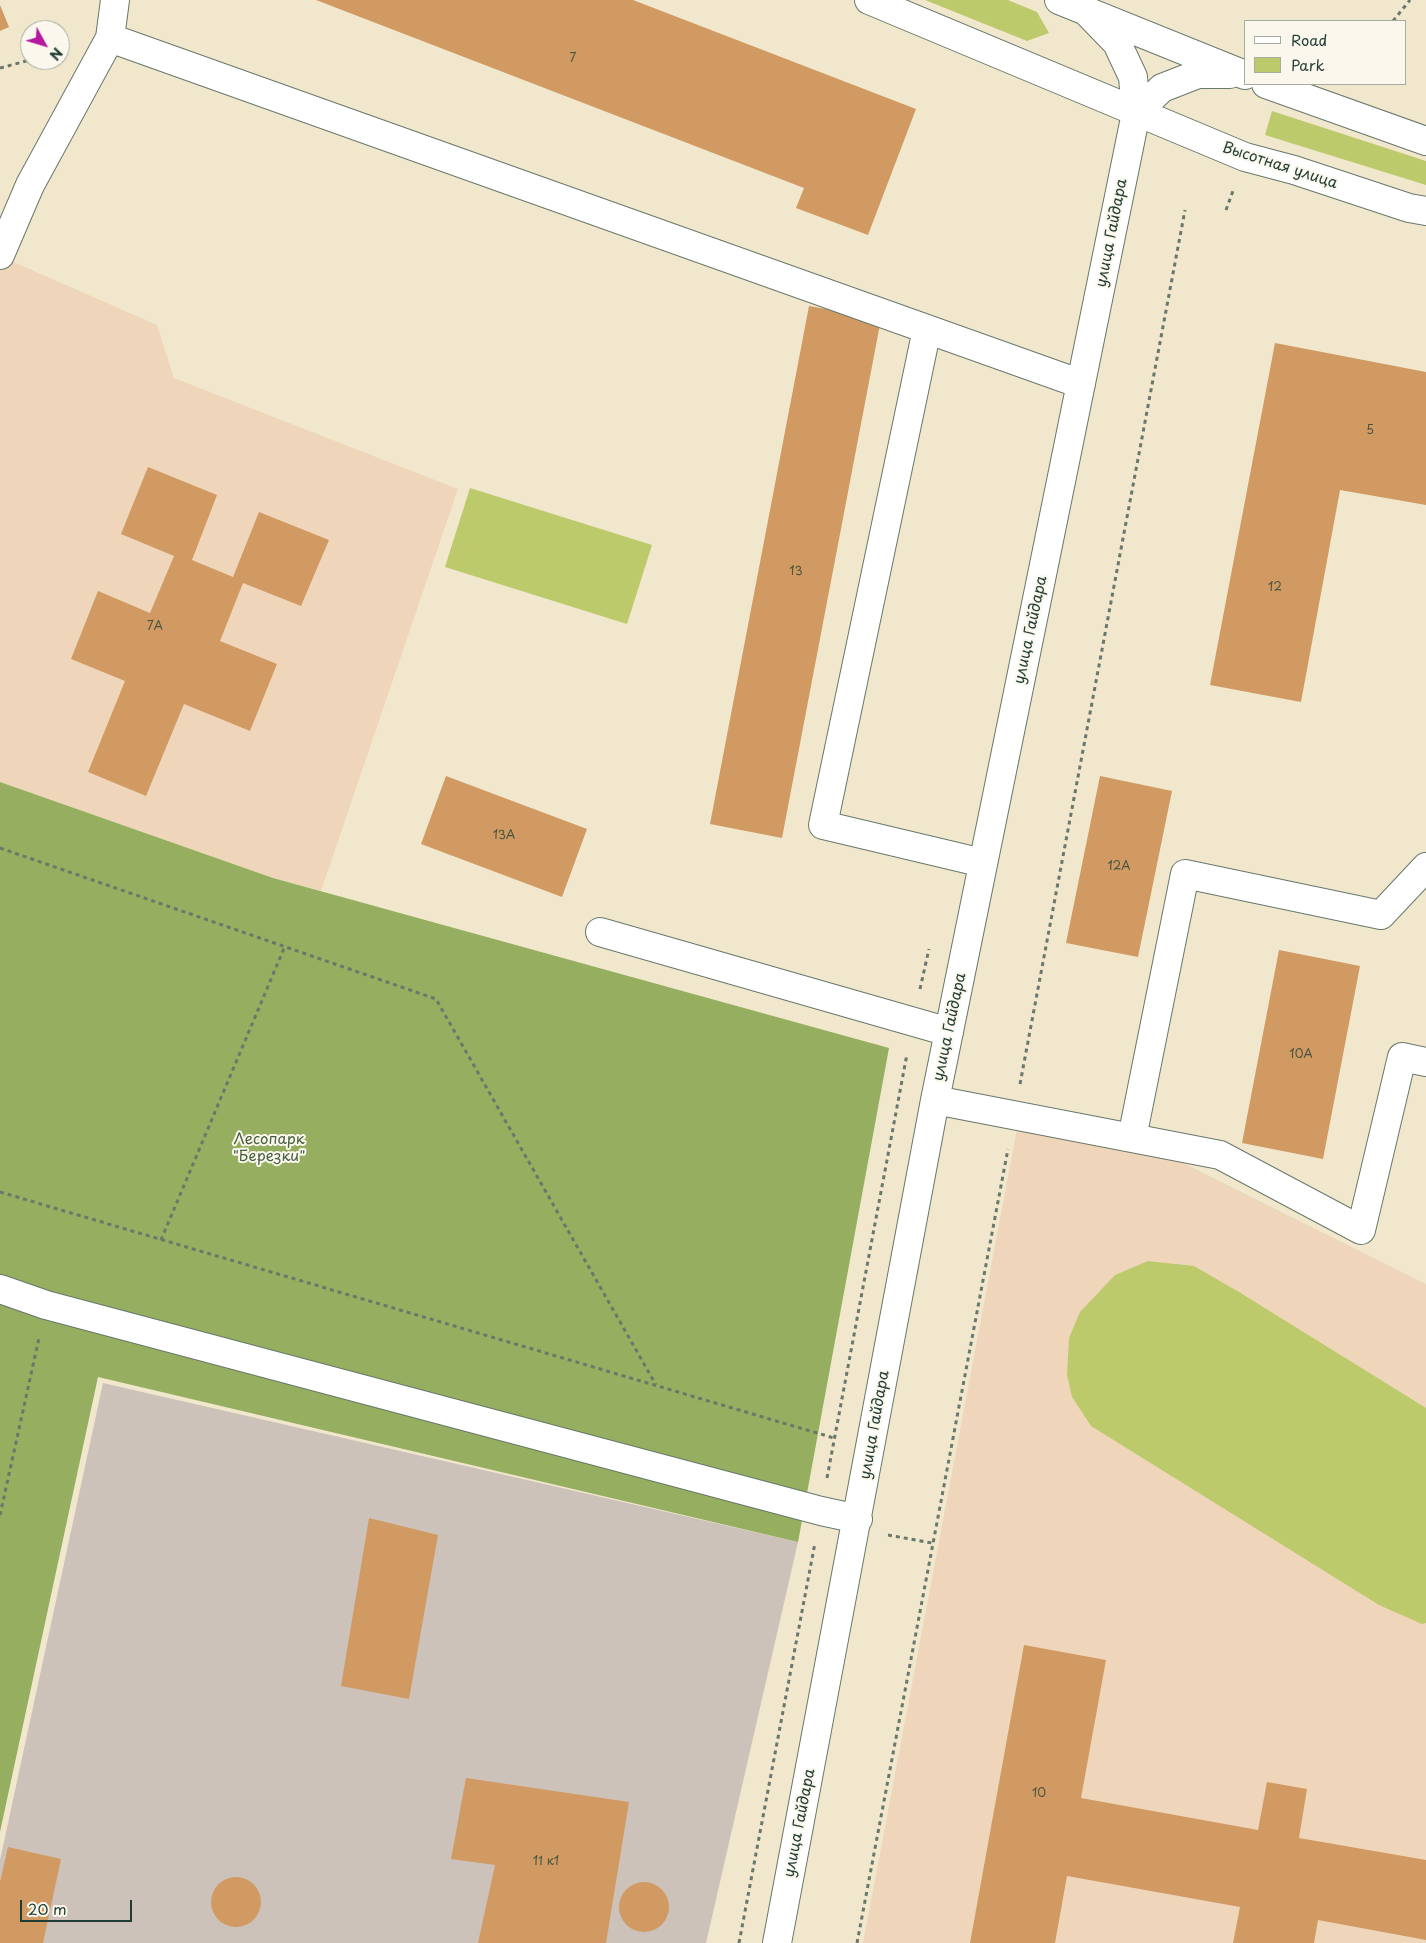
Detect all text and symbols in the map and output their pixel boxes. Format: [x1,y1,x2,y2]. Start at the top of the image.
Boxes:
north arrow [20,20,70,70]
legend [1244,20,1406,85]
text: Road [1291,28,1327,51]
text: N [45,43,68,65]
house number: 7 [570,52,576,66]
text: Park [1291,53,1325,76]
street label: Высотная улица [1220,139,1340,193]
street label: улица Гайдара [1093,177,1131,289]
house number: 5 [1366,424,1374,438]
house number: 13 [789,565,803,579]
street label: улица Гайдара [1011,574,1051,686]
house number: 12 [1268,581,1282,595]
house number: 7А [147,620,163,634]
house number: 13А [493,829,515,843]
house number: 12А [1107,860,1131,874]
street label: улица Гайдара [930,971,970,1083]
house number: 10А [1289,1048,1313,1062]
park label: Лесопарк "Березки" [233,1131,305,1166]
street label: улица Гайдара [857,1369,893,1481]
street label: улица Гайдара [781,1767,819,1879]
house number: 10 [1032,1787,1046,1801]
house number: 11 к1 [533,1855,559,1869]
scale bar [22,1890,135,1922]
text: 20 m [28,1897,67,1920]

